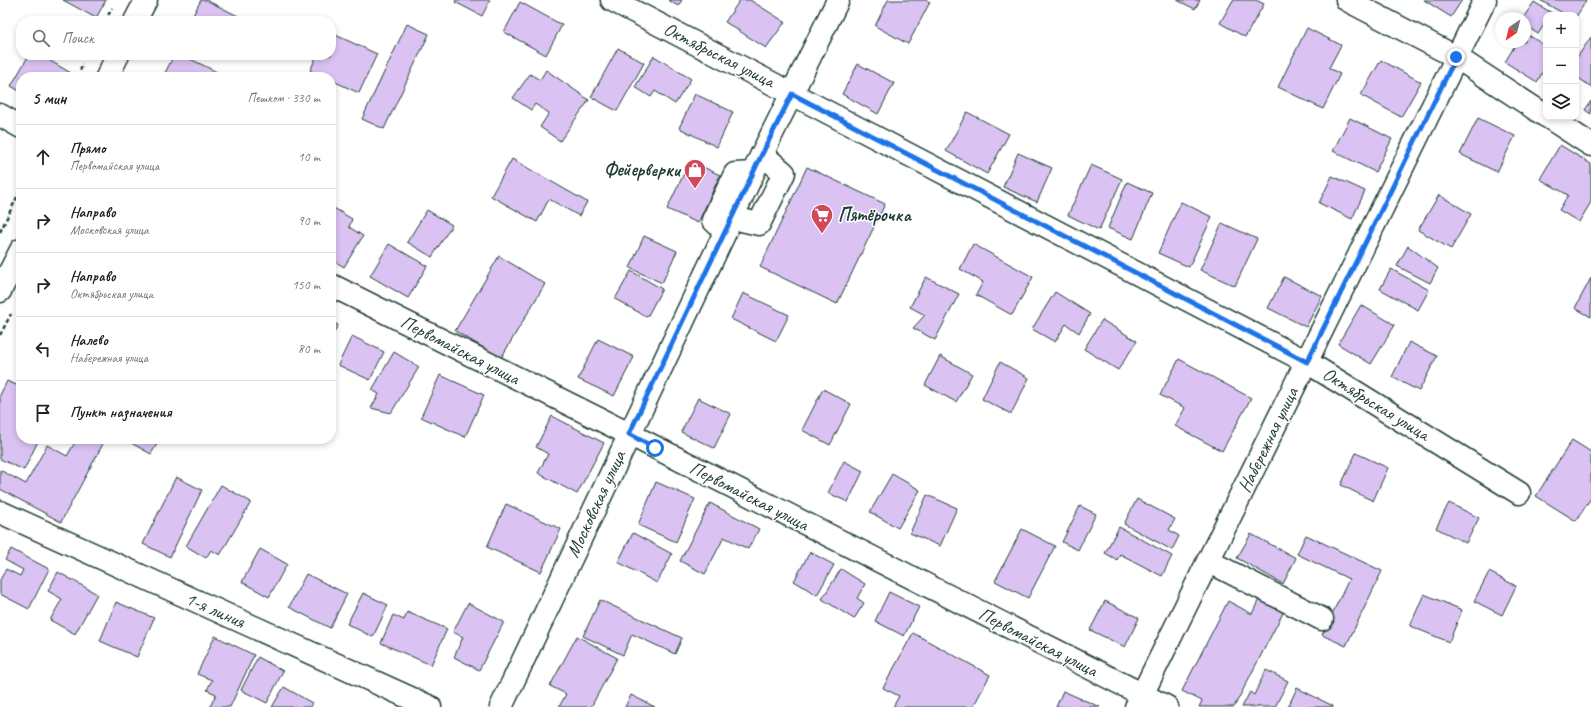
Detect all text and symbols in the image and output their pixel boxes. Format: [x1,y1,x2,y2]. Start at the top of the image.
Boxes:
north arrow [1495,12,1531,48]
map controls [1543,12,1579,120]
button: + [1543,12,1579,48]
search box [16,16,336,60]
street label: Октябрьская улица [659,17,780,94]
icon: search [30,27,52,49]
text: Поиск [62,29,94,48]
route end [1447,48,1465,66]
button: − [1543,48,1579,84]
button: layers [1543,84,1579,120]
text: 5 мин [32,88,66,109]
text: Пешком · 330 m [247,90,320,106]
text: Прямо [70,139,106,158]
icon: ahead [32,146,54,168]
text: 10 m [298,149,320,165]
shop icon: Фейерверки [682,157,708,190]
text: Первомайская улица [70,158,159,174]
place label: Фейерверки [604,158,682,182]
supermarket icon: Пятёрочка [809,202,835,235]
text: Направо [70,203,116,222]
place label: Пятёрочка [838,203,912,227]
icon: right [32,210,54,232]
text: 90 m [298,213,320,229]
text: Московская улица [70,222,149,238]
text: Направо [70,267,116,286]
icon: right [32,274,54,296]
text: 150 m [292,277,320,293]
text: Октябрьская улица [70,286,153,302]
street label: Первомайская улица [397,310,525,391]
text: Налево [70,331,108,350]
icon: left [32,338,54,360]
text: 80 m [298,341,320,357]
text: Набережная улица [70,350,148,366]
street label: Октябрьская улица [1318,362,1436,448]
street label: Набережная улица [1232,382,1304,496]
icon: arrive [32,402,54,424]
text: Пункт назначения [70,403,172,422]
route start [646,439,664,457]
street label: Московская улица [561,445,632,561]
street label: Первомайская улица [686,456,814,537]
street label: 1-я линия [181,586,250,634]
street label: Первомайская улица [975,602,1103,683]

